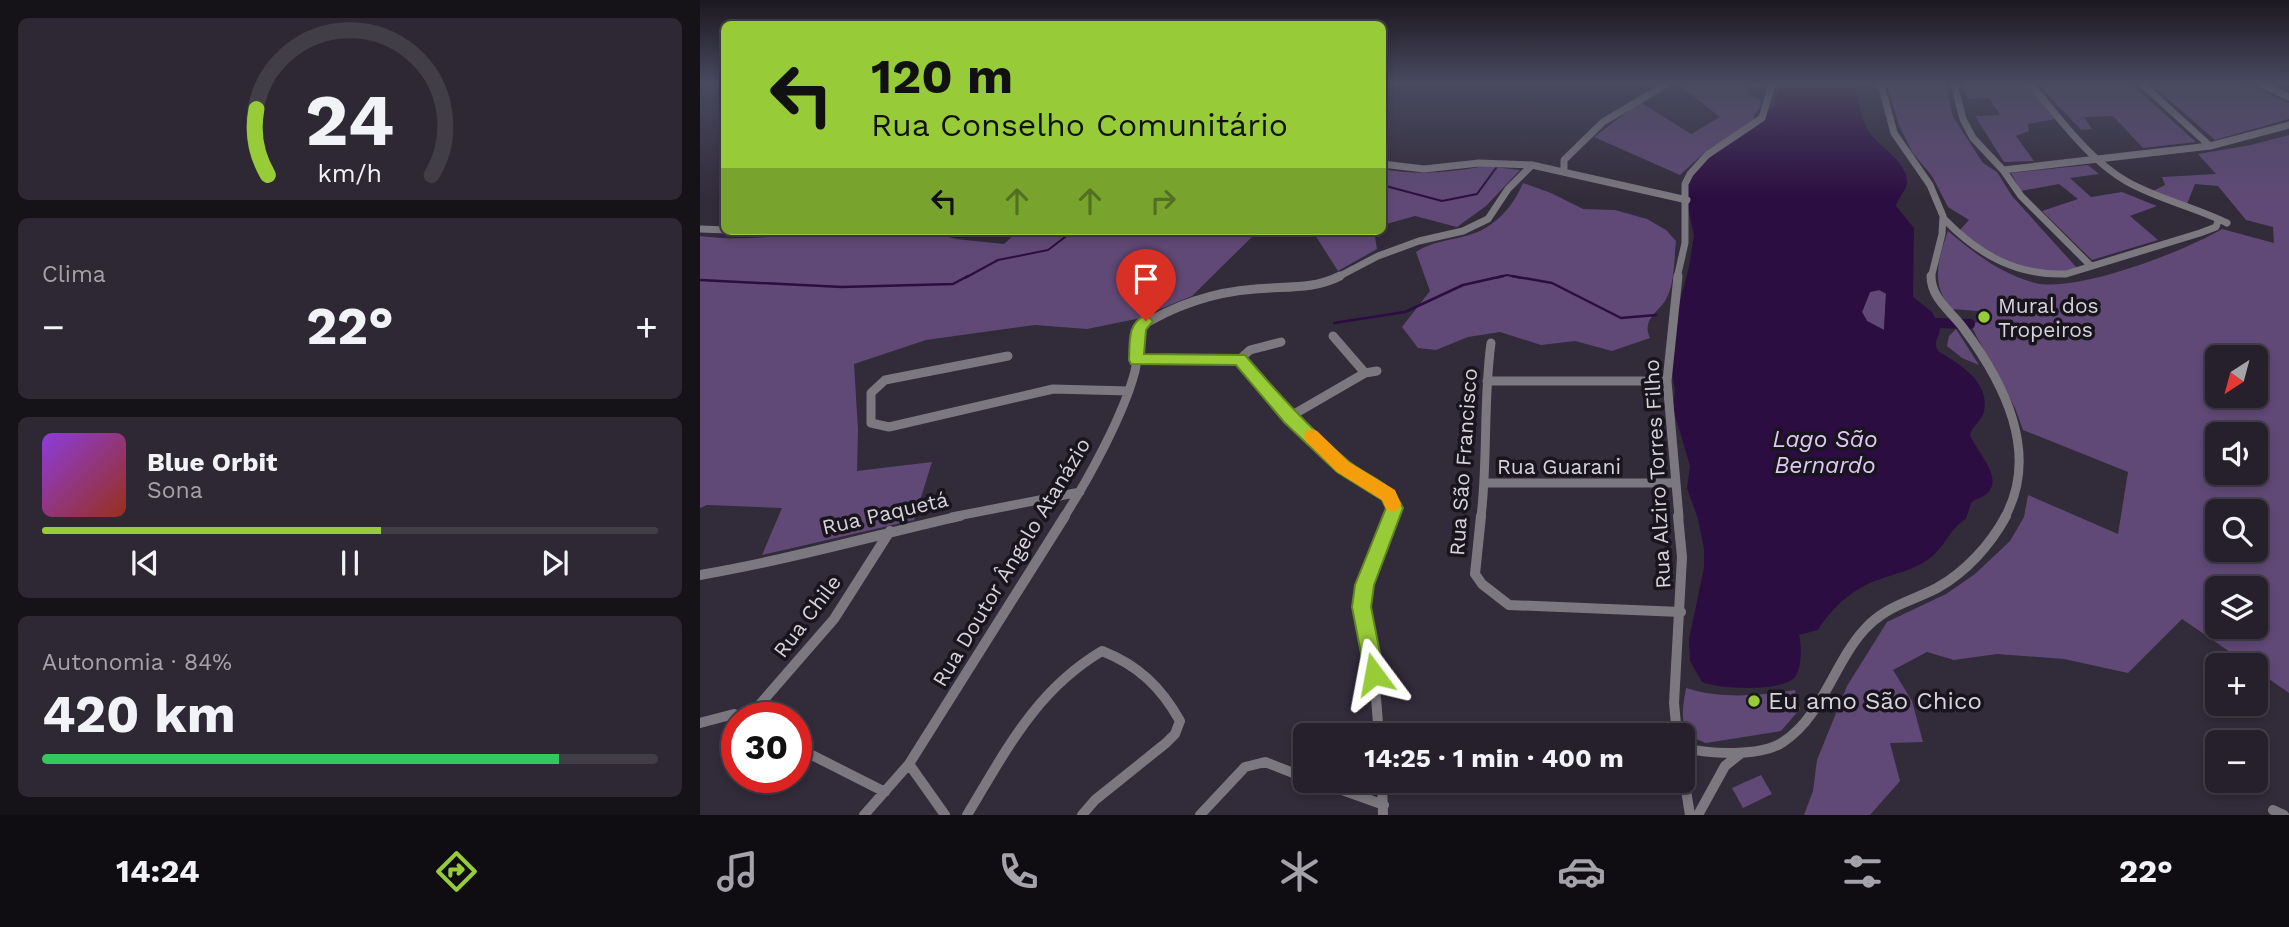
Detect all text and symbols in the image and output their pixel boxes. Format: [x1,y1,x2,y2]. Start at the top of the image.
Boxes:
text: 120 m [871,47,1013,105]
icon: left [756,49,847,140]
text: 24 [305,77,395,163]
text: Rua Conselho Comunitário [871,106,1288,144]
text: km/h [318,159,382,188]
icon: left [925,182,963,220]
icon: ahead [998,182,1036,220]
icon: ahead [1071,182,1109,220]
icon: right [1144,182,1182,220]
pin [1116,249,1176,321]
icon: arrive [1127,260,1165,298]
text: Clima [42,261,106,288]
place label: Mural dos Tropeiros [1998,293,2099,342]
text: 22° [306,296,394,357]
text: − [42,305,65,349]
text: + [635,305,658,349]
marker: Mural dos Tropeiros [1976,309,1992,325]
north arrow [2205,345,2268,408]
map controls [2205,345,2268,793]
street label: Rua Alziro Torres Filho [1639,359,1675,589]
street label: Rua São Francisco [1444,367,1482,557]
button: sound [2205,422,2268,485]
water label: Lago São Bernardo [1772,426,1878,479]
street label: Rua Doutor Ângelo Atanázio [927,433,1095,691]
text: Blue Orbit [147,447,277,477]
street label: Rua Guarani [1497,454,1621,479]
text: Sona [147,477,203,504]
street label: Rua Paquetá [820,486,951,540]
button: search [2205,499,2268,562]
icon: previous [126,544,164,582]
icon: pause [331,544,369,582]
icon: next [536,544,574,582]
street label: Rua Chile [768,570,846,662]
button: layers [2205,576,2268,639]
position arrow [1337,637,1411,711]
text: Autonomia · 84% [42,649,232,676]
button: + [2205,653,2268,716]
text: 420 km [42,684,236,745]
place label: Eu amo São Chico [1768,687,1982,715]
marker: Eu amo São Chico [1746,693,1762,709]
speed limit sign: 30 [721,702,812,793]
button: − [2205,730,2268,793]
text: 14:25 · 1 min · 400 m [1364,743,1624,773]
icon: directions [432,847,481,896]
icon: music [713,847,762,896]
icon: phone [994,847,1043,896]
icon: climate [1275,847,1324,896]
icon: car [1557,847,1606,896]
icon: filters [1838,847,1887,896]
text: 14:24 [116,852,200,890]
text: 22° [2119,852,2173,890]

